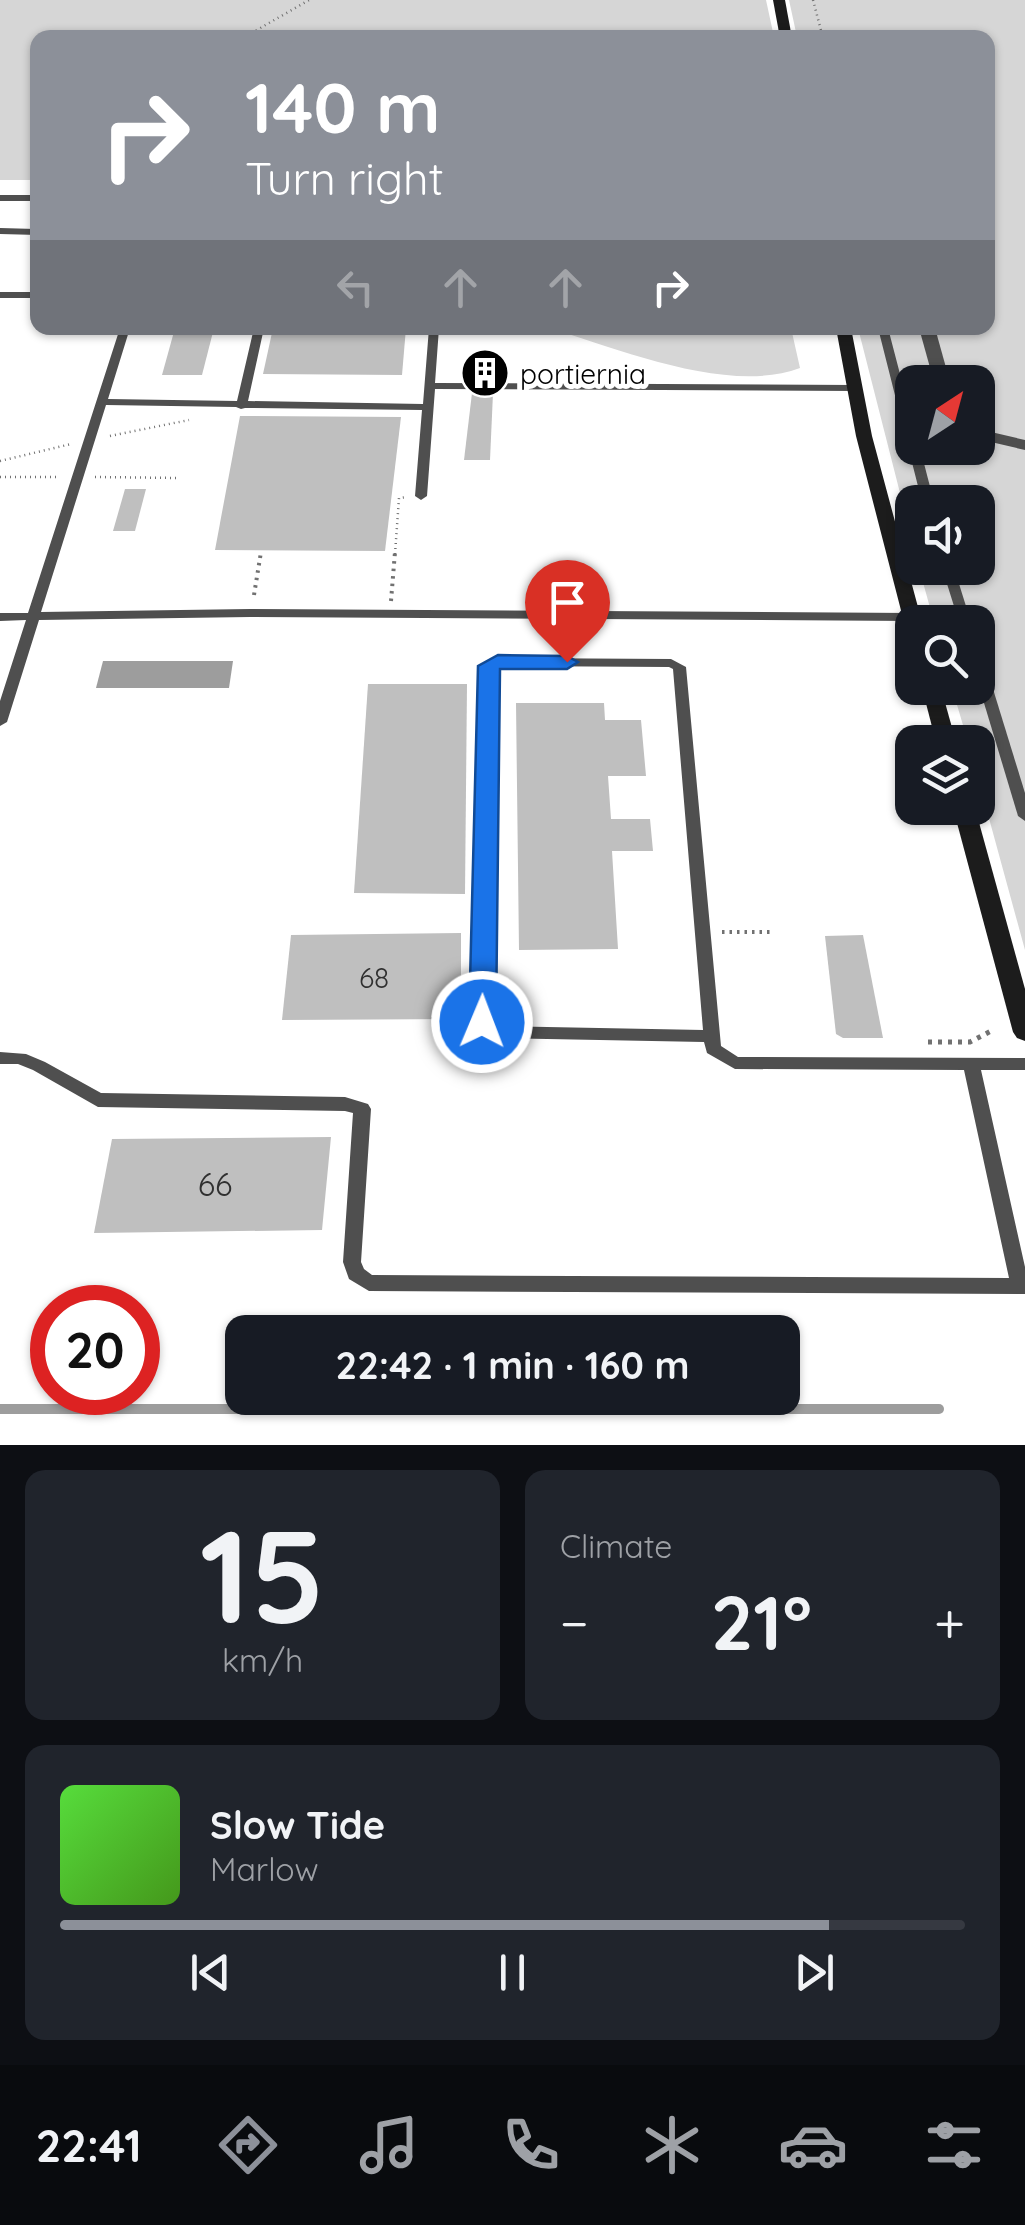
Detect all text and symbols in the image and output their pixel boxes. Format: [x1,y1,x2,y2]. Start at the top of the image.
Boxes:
text: 140 m [245,63,441,151]
icon: right [80,70,210,200]
text: Turn right [245,150,444,206]
icon: left [328,260,383,315]
icon: ahead [433,260,488,315]
icon: ahead [538,260,593,315]
icon: right [643,260,698,315]
building icon: portiernia [459,347,511,399]
place label: portiernia [520,356,646,391]
north arrow [895,365,995,465]
map controls [895,365,995,825]
button: sound [895,485,995,585]
pin [525,560,610,663]
icon: arrive [540,575,595,630]
button: search [895,605,995,705]
button: layers [895,725,995,825]
house number: 68 [359,960,389,995]
position arrow [430,970,534,1074]
house number: 66 [198,1164,232,1204]
speed limit sign: 20 [30,1285,160,1415]
text: 22:42 · 1 min · 160 m [336,1341,689,1389]
text: 15 [200,1493,325,1656]
text: Climate [560,1526,672,1566]
text: 21° [711,1575,812,1669]
text: − [560,1588,589,1657]
text: + [934,1588,965,1657]
text: km/h [222,1640,303,1680]
text: Slow Tide [210,1801,385,1849]
text: Marlow [210,1849,319,1889]
icon: previous [183,1945,238,2000]
icon: pause [485,1945,540,2000]
icon: next [787,1945,842,2000]
icon: directions [213,2110,283,2180]
icon: music [354,2110,424,2180]
icon: phone [496,2110,566,2180]
icon: climate [637,2110,707,2180]
icon: car [778,2110,848,2180]
icon: filters [919,2110,989,2180]
text: 22:41 [36,2117,142,2173]

